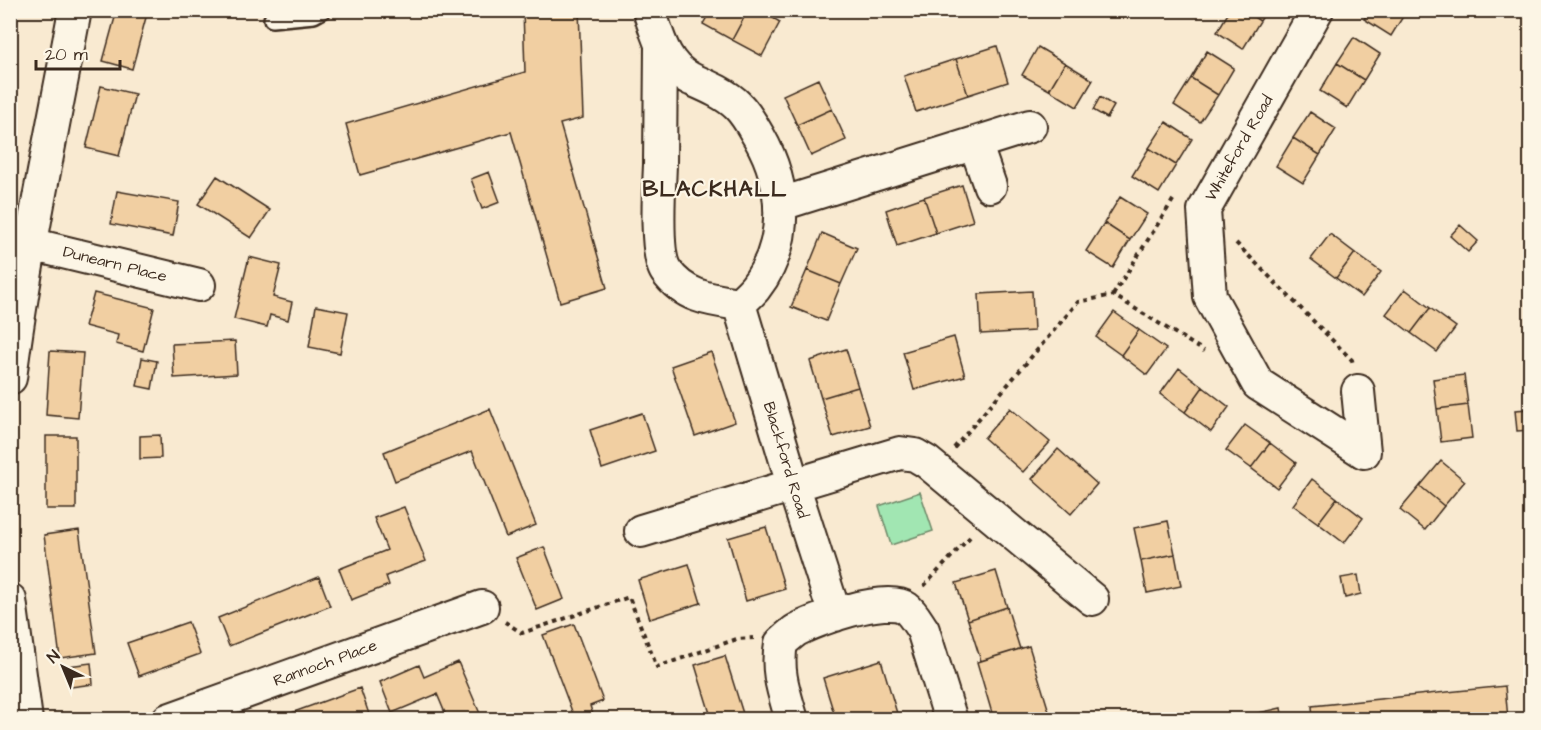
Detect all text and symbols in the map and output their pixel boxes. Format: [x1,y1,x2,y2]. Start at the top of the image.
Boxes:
scale bar [36,33,120,71]
text: 20 m [45,42,88,67]
street label: Whiteford Road [1200,91,1278,205]
district label: BLACKHALL [642,174,788,205]
street label: Dunearn Place [61,240,170,288]
street label: Blackford Road [758,399,814,521]
street label: Rannoch Place [270,634,380,692]
north arrow [33,637,93,697]
text: N [42,645,65,668]

